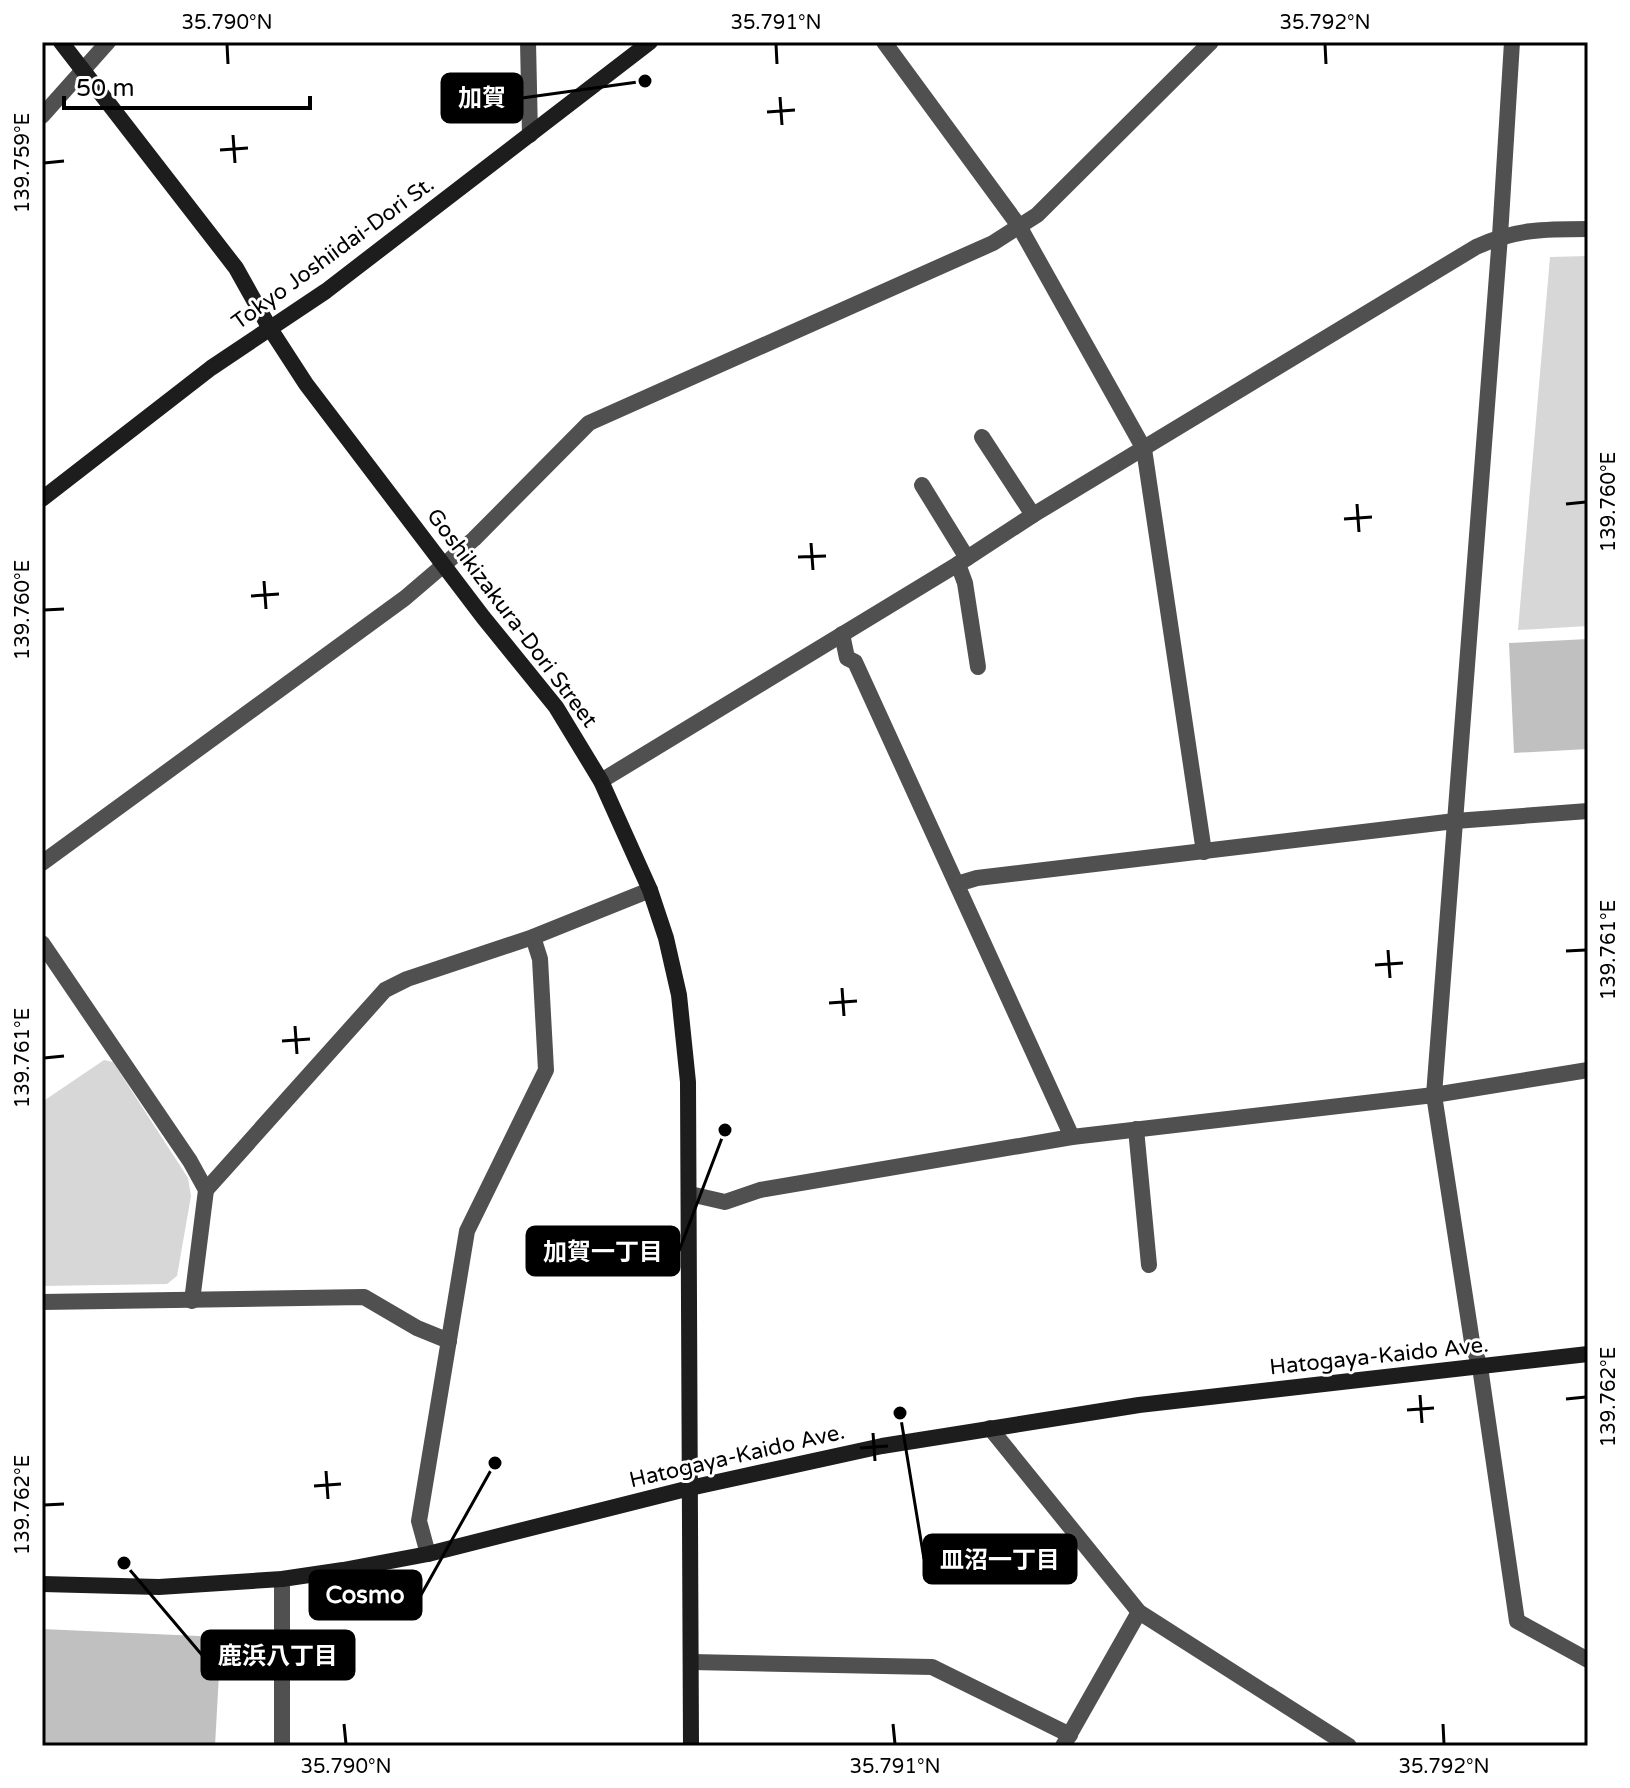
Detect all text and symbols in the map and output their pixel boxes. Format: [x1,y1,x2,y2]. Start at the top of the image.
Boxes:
text: 35.790°N [181,11,273,35]
text: 35.791°N [730,11,822,35]
text: 35.792°N [1279,11,1371,35]
scale bar [64,60,310,110]
text: 50 m [76,74,134,103]
callout: 加賀 [442,74,522,122]
text: 加賀 [458,84,506,113]
text: 139.759°E [11,113,35,213]
street label: Tokyo Joshiidai-Dori St. [227,171,439,335]
text: 139.760°E [1597,452,1621,552]
street label: Goshikizakura-Dori Street [421,503,603,733]
text: 139.760°E [11,560,35,660]
text: 139.761°E [1597,900,1621,1000]
text: 139.761°E [11,1008,35,1108]
callout: 加賀一丁目 [527,1227,679,1275]
text: 加賀一丁目 [543,1238,663,1267]
street label: Hatogaya-Kaido Ave. [1268,1332,1490,1380]
text: 139.762°E [1597,1347,1621,1447]
street label: Hatogaya-Kaido Ave. [627,1419,847,1493]
text: 139.762°E [11,1455,35,1555]
callout: 皿沼一丁目 [924,1535,1076,1583]
text: 皿沼一丁目 [940,1546,1060,1575]
callout: Cosmo [310,1571,421,1619]
text: Cosmo [325,1581,405,1610]
callout: 鹿浜八丁目 [202,1631,354,1679]
text: 鹿浜八丁目 [218,1642,338,1671]
text: 35.790°N [300,1755,392,1779]
text: 35.791°N [849,1755,941,1779]
text: 35.792°N [1398,1755,1490,1779]

